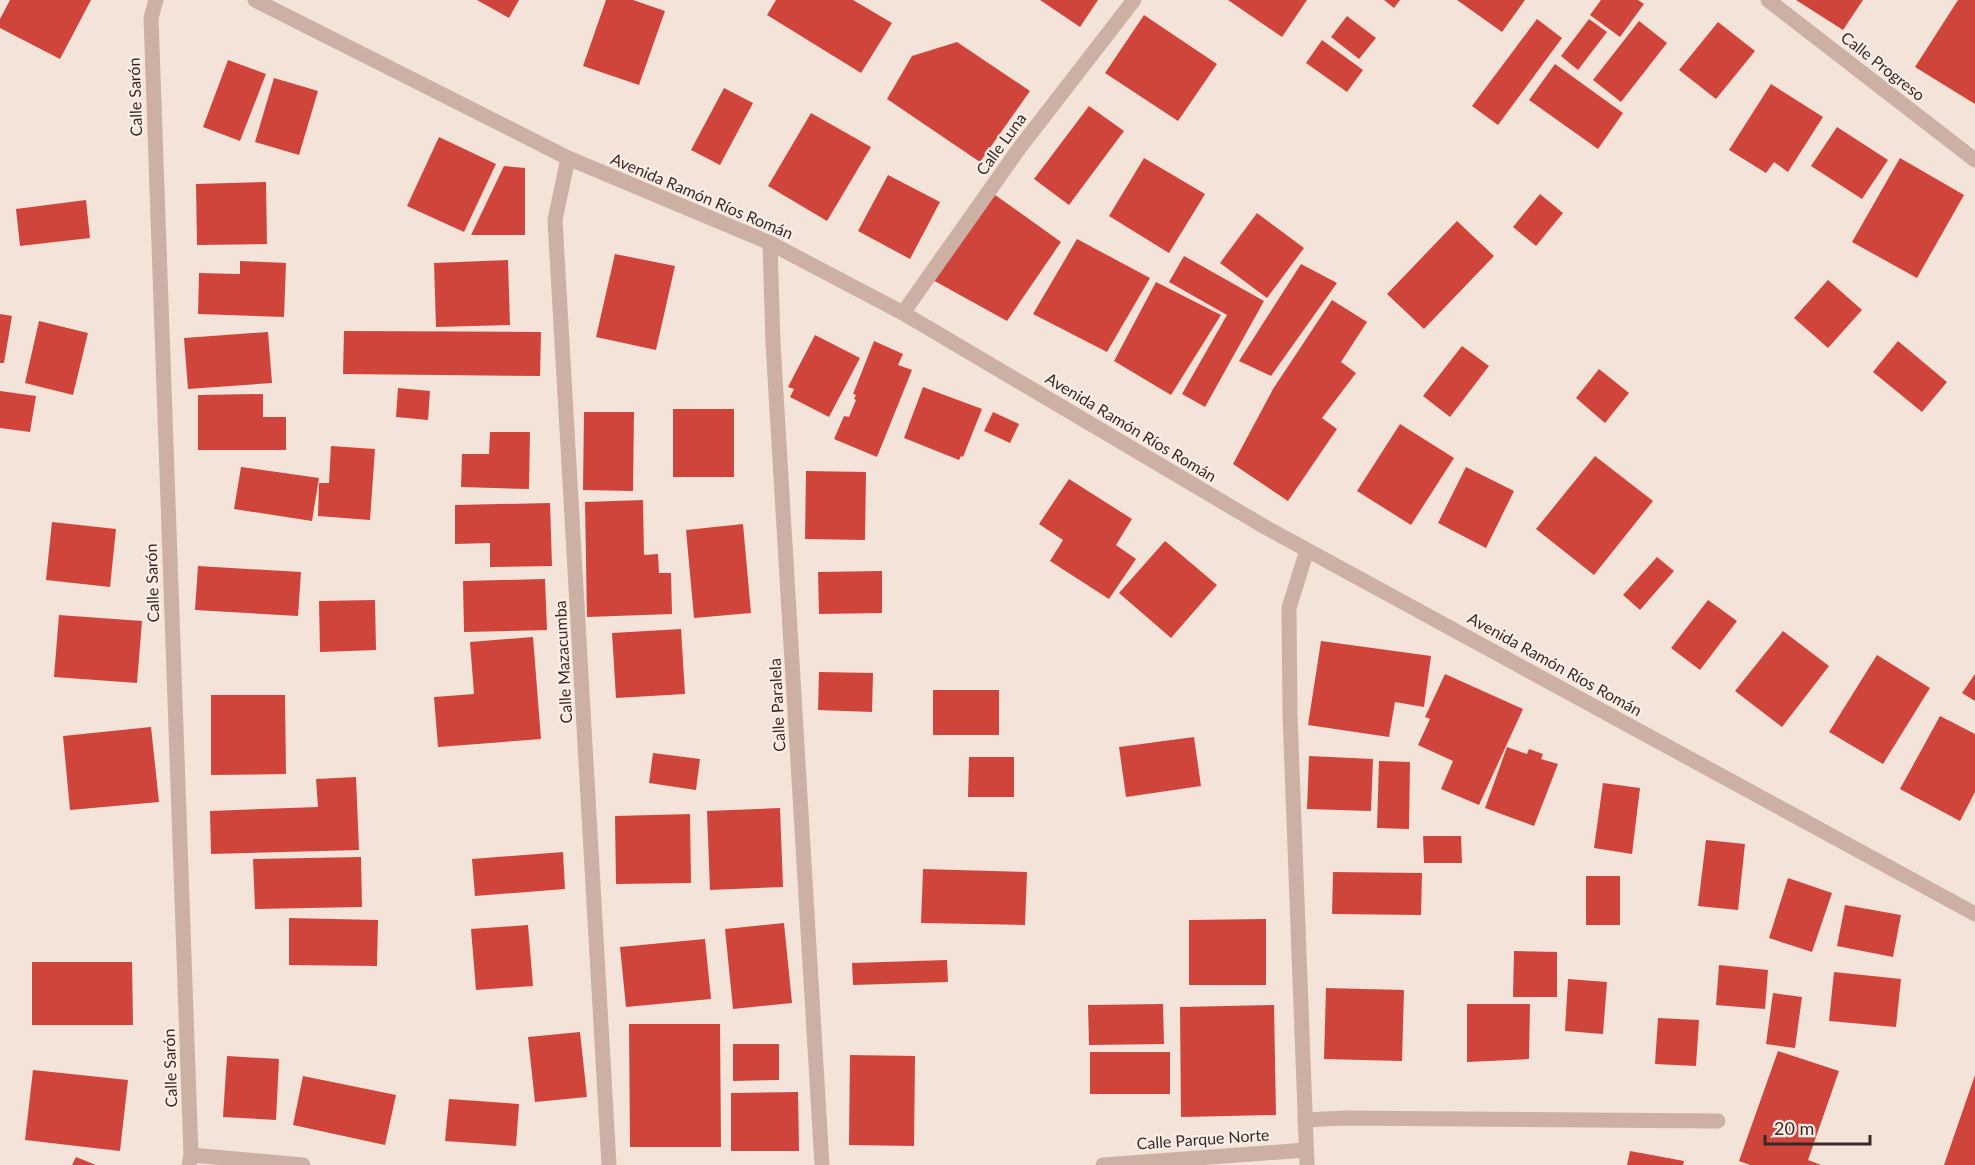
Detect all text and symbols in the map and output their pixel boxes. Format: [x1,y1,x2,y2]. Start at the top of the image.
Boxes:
street label: Calle Progreso [1838,27,1929,104]
street label: Calle Sarón [124,57,145,137]
street label: Calle Luna [972,109,1030,179]
street label: Avenida Ramón Ríos Román [608,148,796,243]
street label: Avenida Ramón Ríos Román [1042,368,1220,485]
street label: Calle Sarón [141,543,162,623]
street label: Calle Mazacumba [550,600,575,724]
street label: Avenida Ramón Ríos Román [1465,608,1646,719]
street label: Calle Paralela [765,658,788,752]
street label: Calle Sarón [159,1028,180,1108]
scale bar [1765,1108,1870,1146]
text: 20 m [1774,1117,1814,1139]
street label: Calle Parque Norte [1136,1124,1270,1153]

